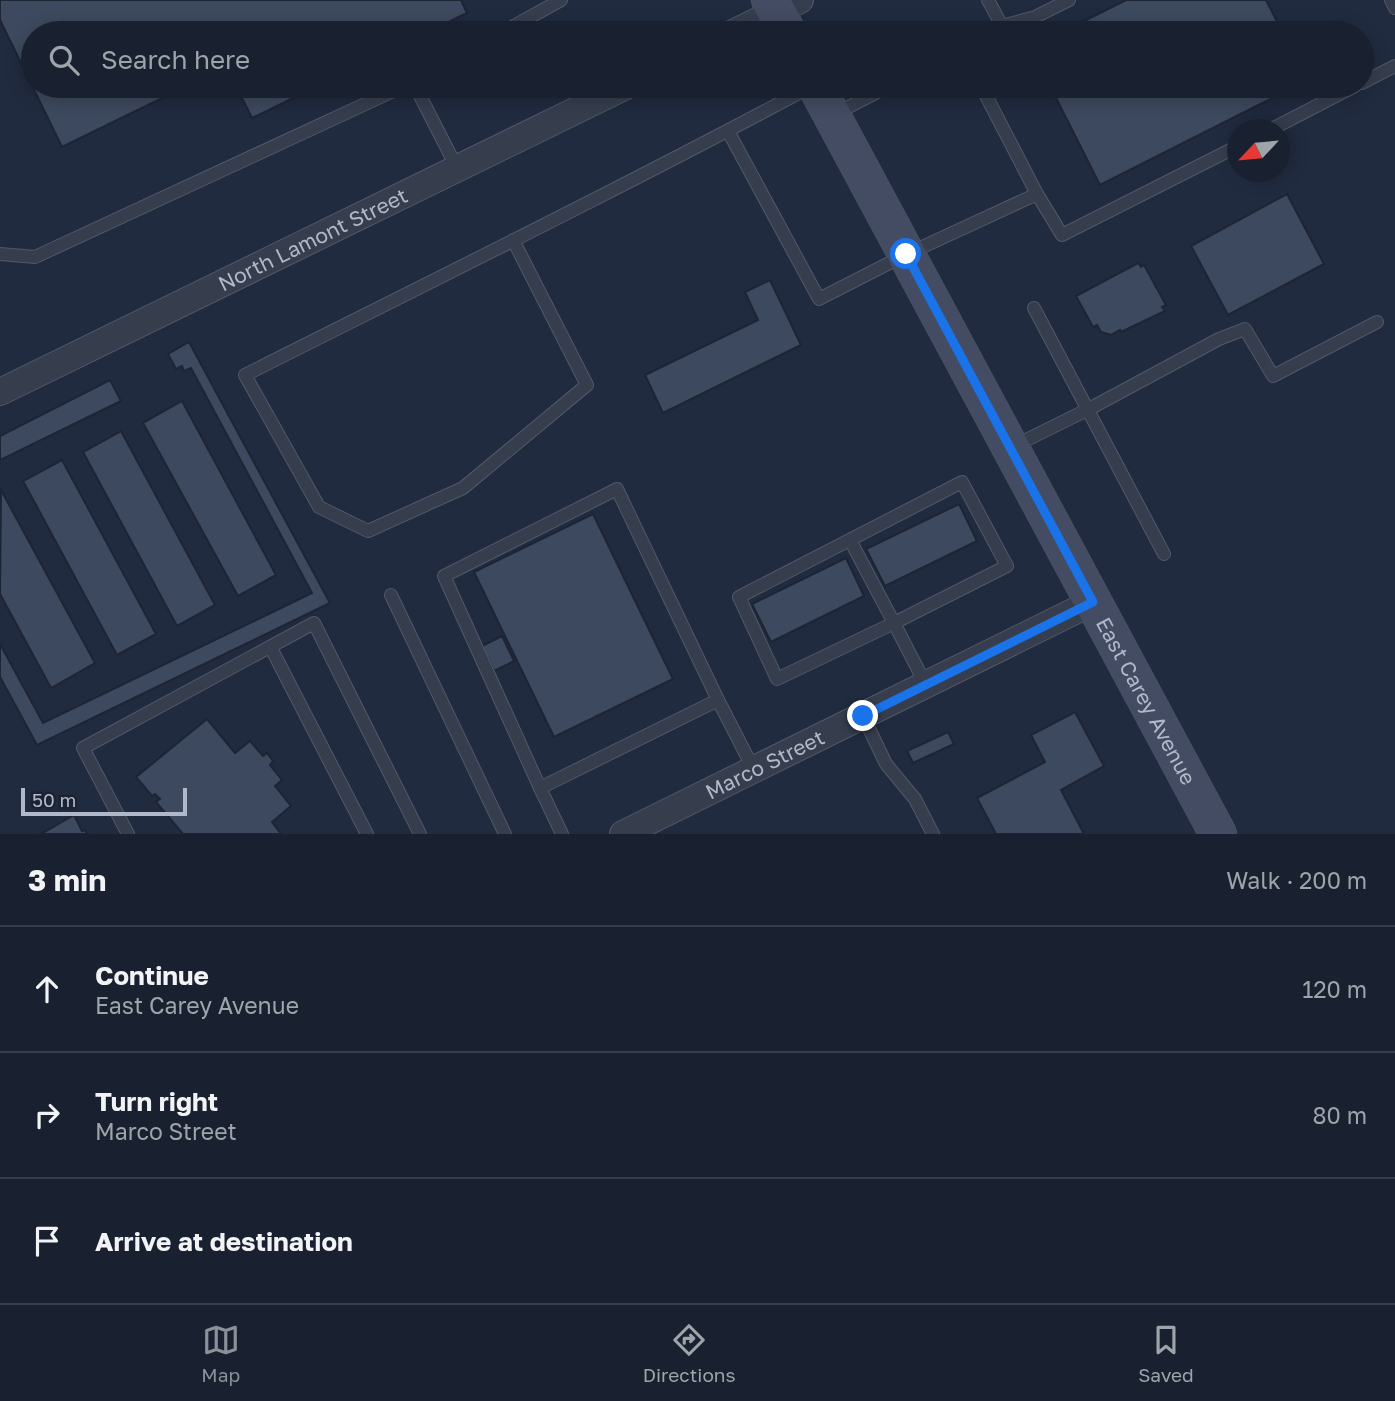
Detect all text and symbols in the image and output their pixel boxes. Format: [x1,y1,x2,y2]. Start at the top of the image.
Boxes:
search box [21,21,1374,98]
icon: search [45,41,83,79]
text: Search here [101,44,250,75]
north arrow [1227,119,1290,182]
street label: North Lamont Street [214,182,412,296]
route start [890,238,921,269]
street label: East Carey Avenue [1091,613,1202,789]
route end [847,700,878,731]
street label: Marco Street [701,724,828,804]
scale bar [21,785,187,817]
text: 50 m [32,788,76,811]
text: 3 min [28,862,106,898]
text: Walk · 200 m [1226,866,1367,894]
text: Continue [95,960,209,991]
icon: ahead [28,970,66,1008]
text: 120 m [1302,975,1367,1003]
text: East Carey Avenue [95,991,299,1019]
text: Turn right [95,1086,218,1117]
icon: right [28,1096,66,1134]
text: 80 m [1313,1101,1367,1129]
text: Marco Street [95,1117,237,1145]
icon: arrive [28,1222,66,1260]
text: Arrive at destination [95,1226,353,1257]
tab: Map [201,1321,240,1386]
tab: Directions [643,1321,736,1386]
tab: Saved [1138,1321,1194,1386]

